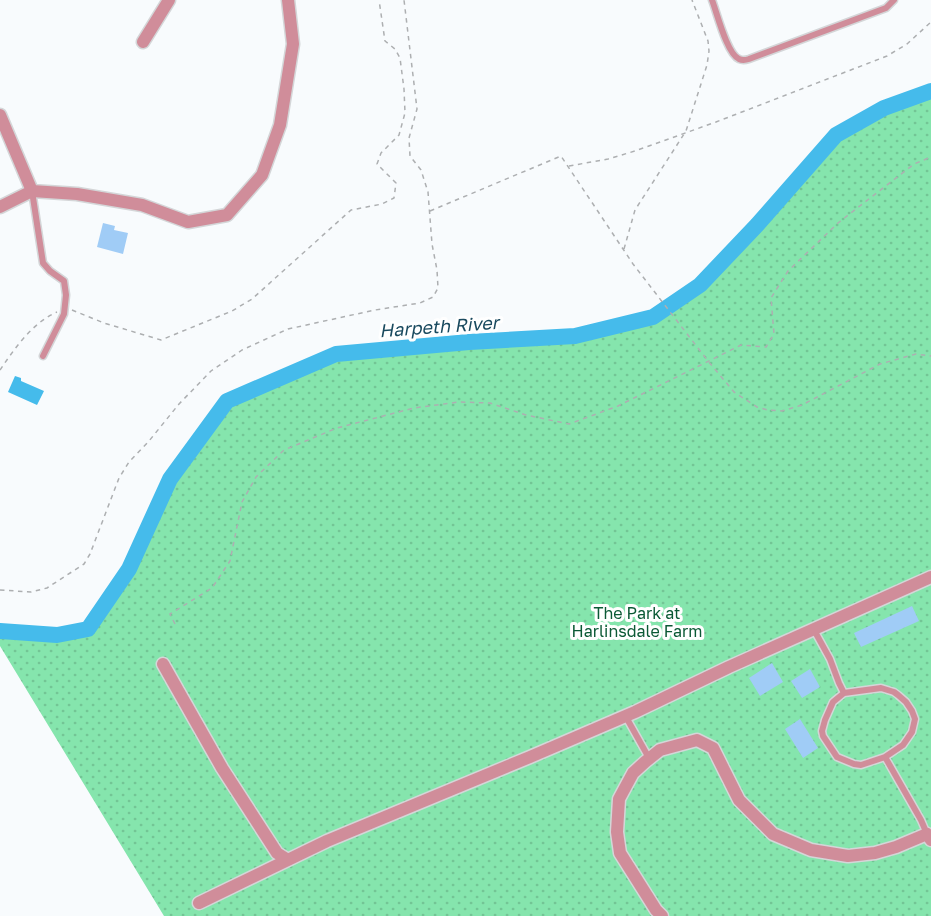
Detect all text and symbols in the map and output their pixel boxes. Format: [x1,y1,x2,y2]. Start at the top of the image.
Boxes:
water label: Harpeth River [379,311,502,341]
park label: The Park at Harlinsdale Farm [572,603,702,641]

